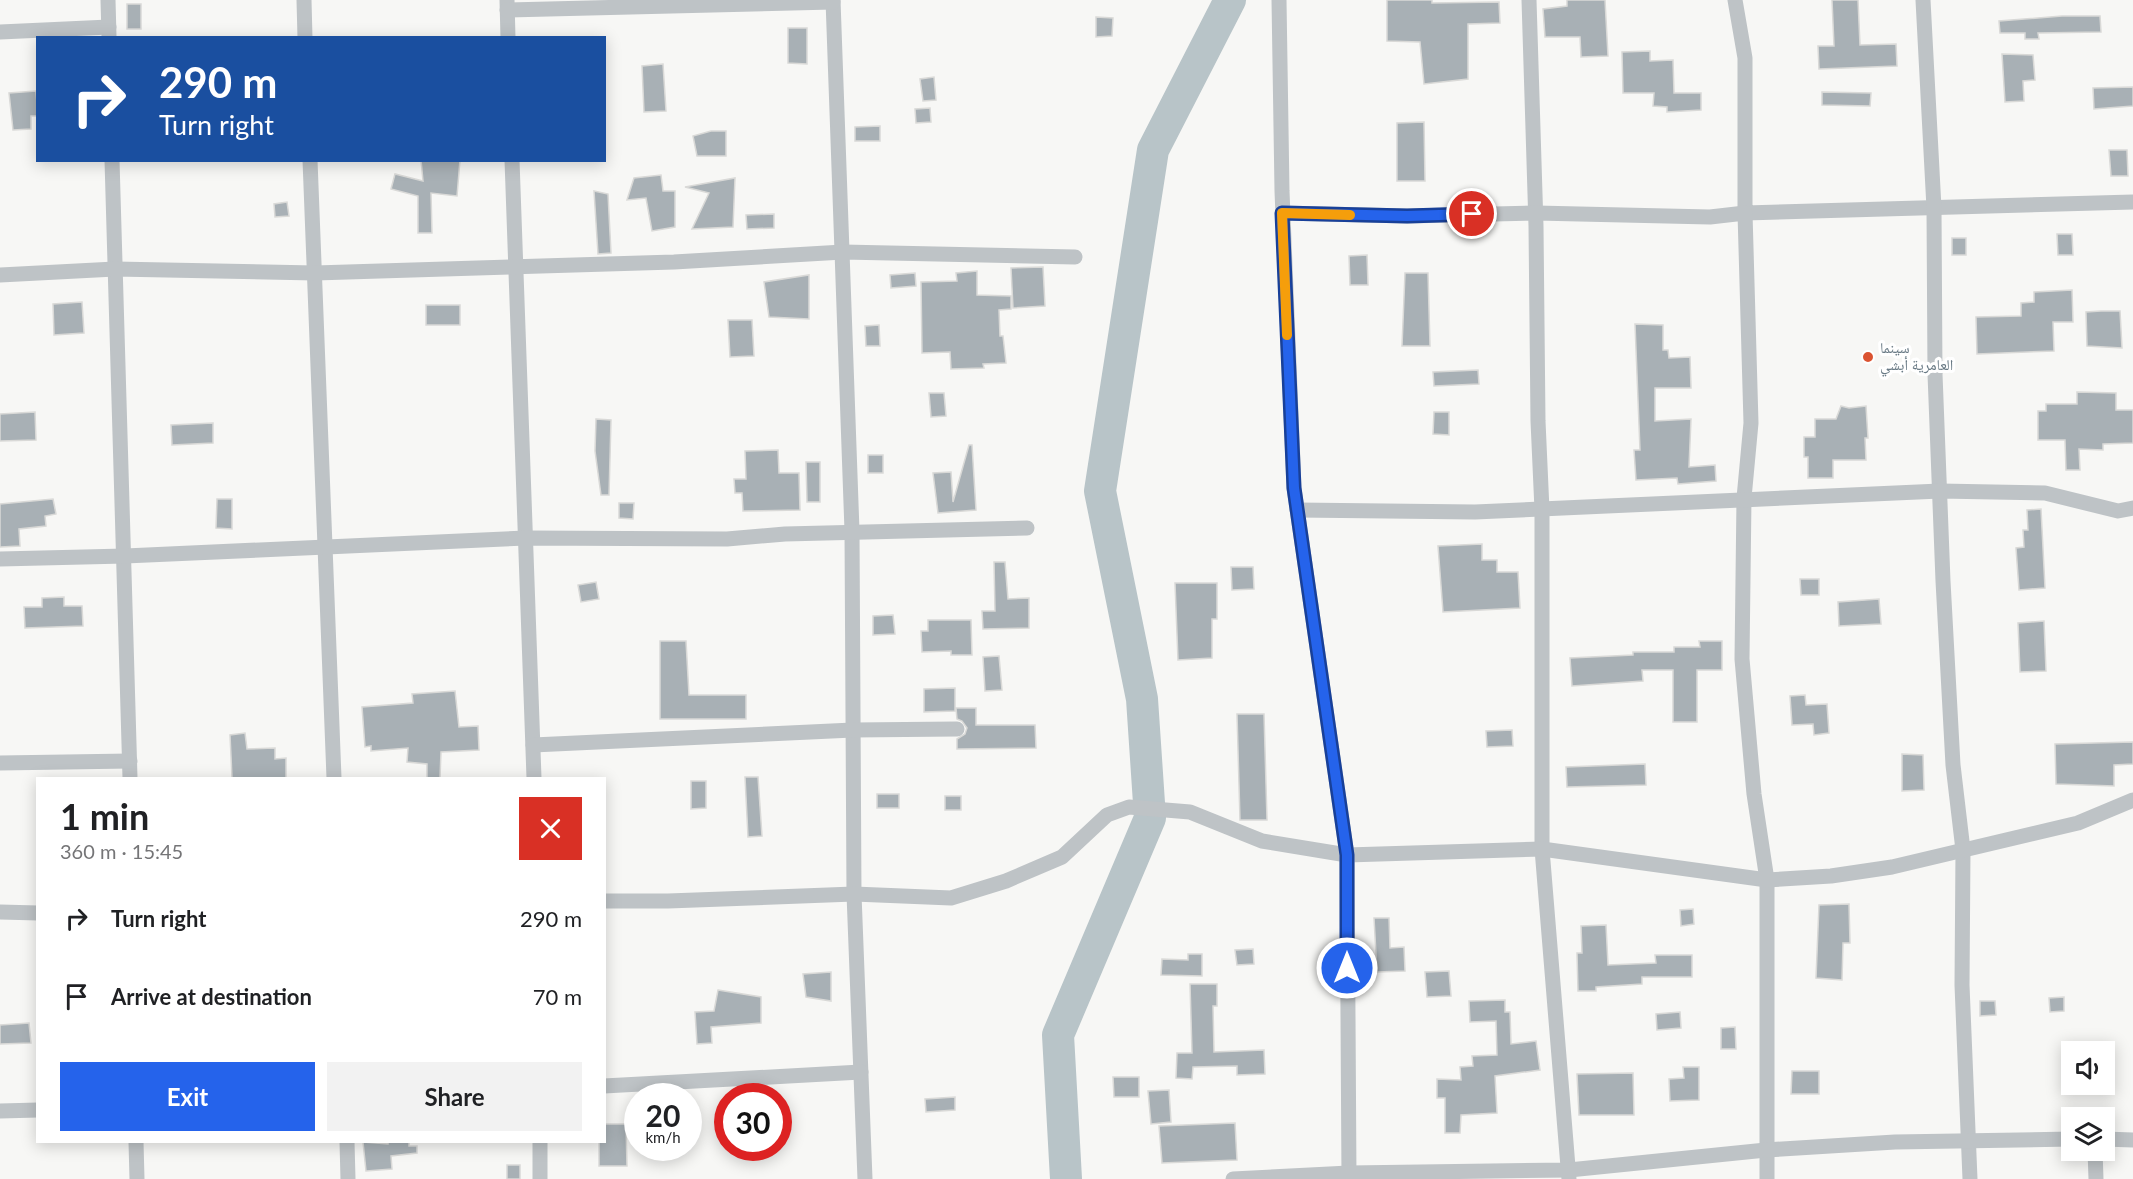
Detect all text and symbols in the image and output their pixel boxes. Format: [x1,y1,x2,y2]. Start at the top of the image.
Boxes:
text: 290 m [159,57,277,107]
icon: right [60,60,138,138]
text: Turn right [159,108,274,141]
pin [1446,188,1497,239]
icon: arrive [1455,197,1488,230]
place label: سينما العامرية أبشي [1880,338,1953,377]
marker: سينما العامرية أبشي [1861,350,1875,364]
text: 1 min [60,794,149,838]
button: close [519,797,582,860]
text: 360 m · 15:45 [60,839,183,863]
icon: right [60,902,93,935]
text: Turn right [111,905,206,932]
text: 290 m [520,905,582,932]
position arrow [1315,936,1379,1000]
icon: arrive [60,980,93,1013]
text: Arrive at destination [111,983,312,1010]
text: 70 m [533,983,582,1010]
map controls [2061,1041,2115,1161]
button: sound [2061,1041,2115,1095]
button: Exit [60,1062,315,1131]
button: Share [327,1062,582,1131]
speed limit sign: 30 [714,1083,792,1161]
text: 20 [646,1097,680,1133]
button: layers [2061,1107,2115,1161]
text: km/h [645,1128,681,1146]

